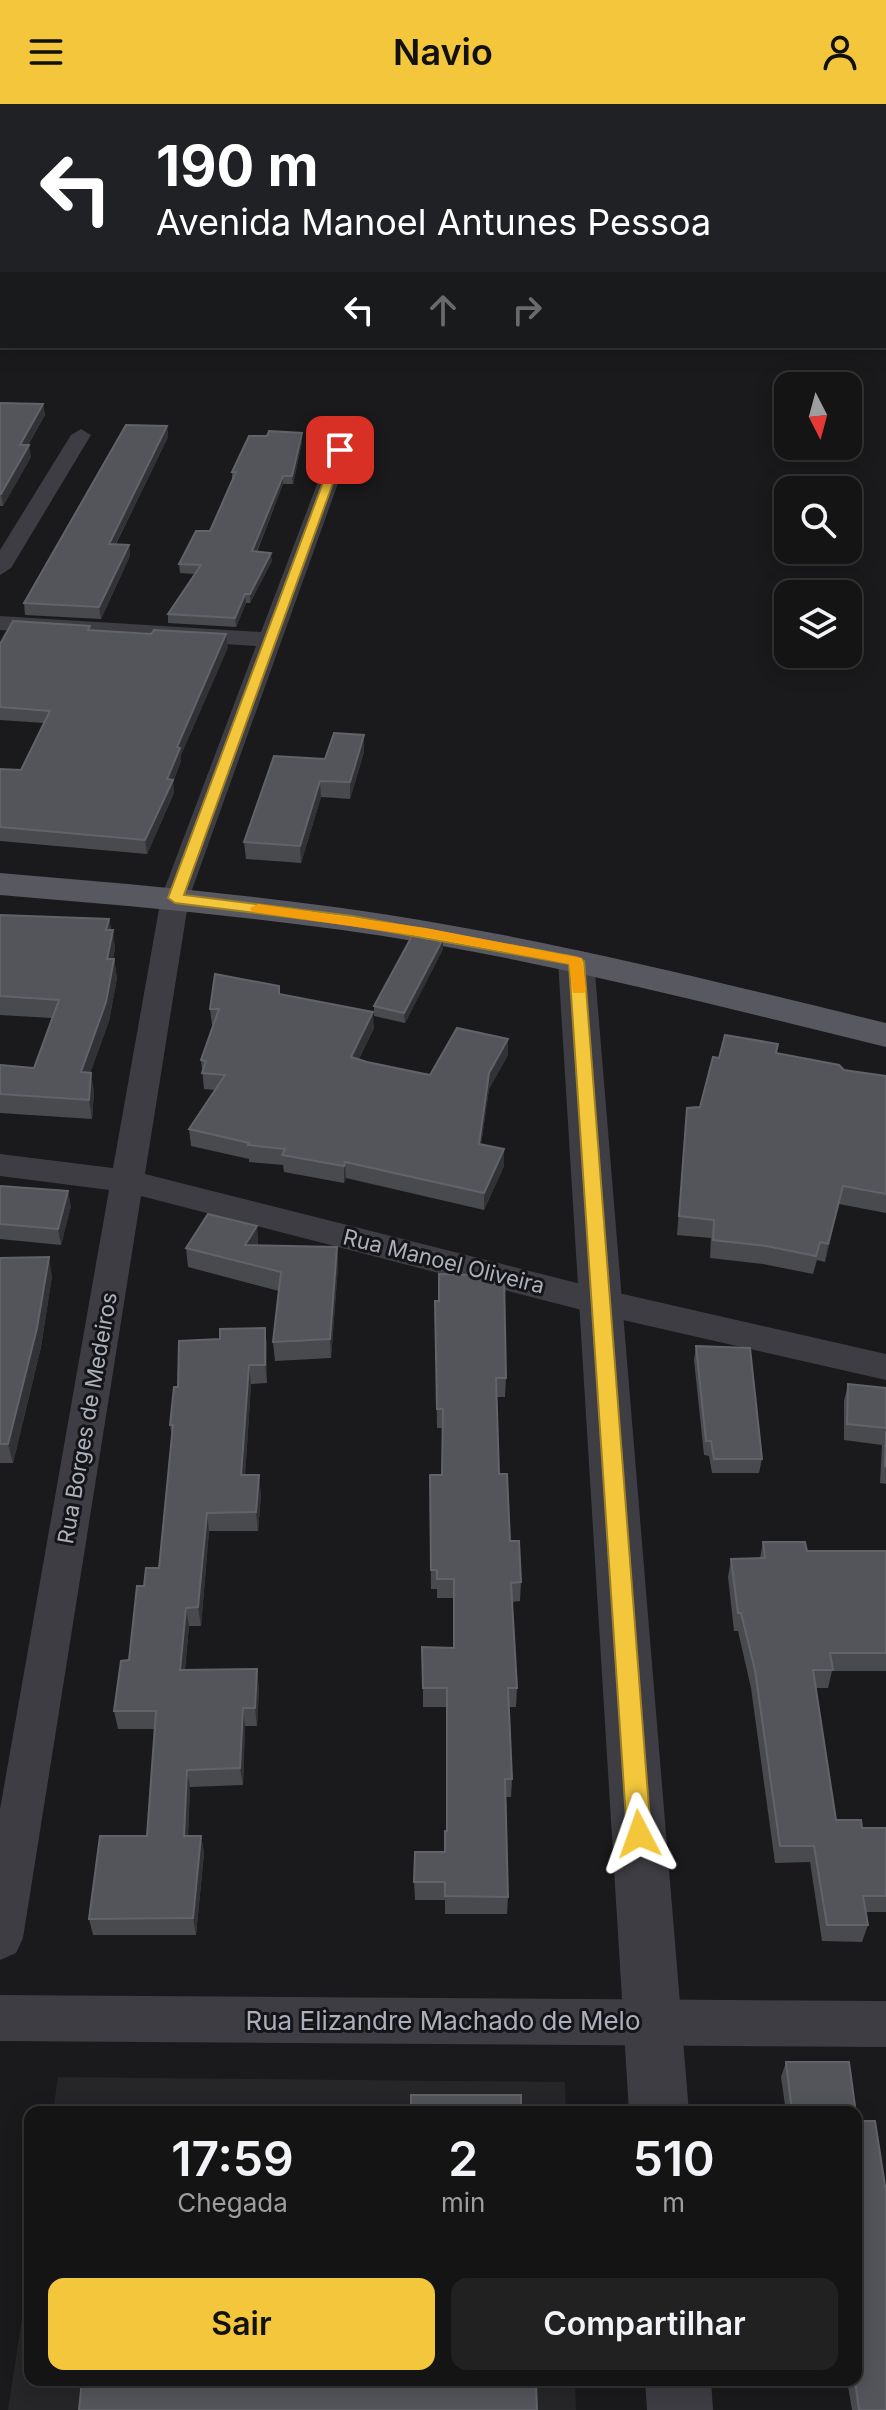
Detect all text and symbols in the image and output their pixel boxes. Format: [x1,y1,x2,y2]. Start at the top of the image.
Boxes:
icon: menu [24,30,68,74]
text: Navio [393,30,493,74]
icon: person [818,30,862,74]
text: 190 m [156,132,319,200]
icon: left [24,136,128,240]
text: Avenida Manoel Antunes Pessoa [156,200,711,244]
icon: left [337,288,381,332]
icon: ahead [421,288,465,332]
icon: right [505,288,549,332]
north arrow [774,372,862,460]
map controls [774,372,862,668]
pin [306,416,374,484]
icon: arrive [318,428,362,472]
button: search [774,476,862,564]
button: layers [774,580,862,668]
street label: Rua Manoel Oliveira [341,1223,547,1299]
street label: Rua Borges de Medeiros [52,1290,122,1546]
position arrow [597,1792,681,1876]
street label: Rua Elizandre Machado de Melo [246,2005,640,2036]
text: 17:59 [171,2129,294,2188]
text: 2 [448,2129,478,2188]
text: 510 [633,2129,715,2188]
text: Chegada [177,2187,288,2218]
text: min [441,2187,485,2218]
text: m [662,2187,685,2218]
button: Sair [48,2278,435,2370]
button: Compartilhar [451,2278,838,2370]

